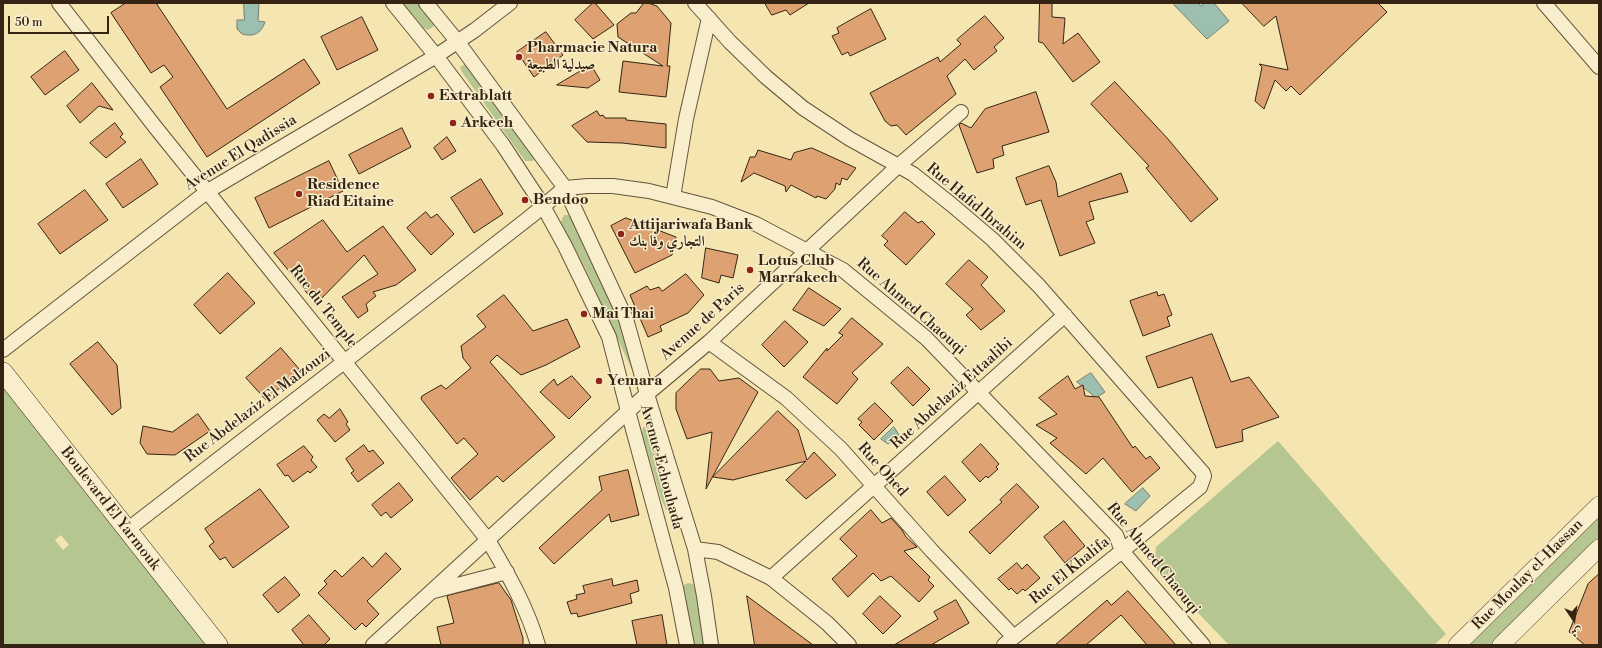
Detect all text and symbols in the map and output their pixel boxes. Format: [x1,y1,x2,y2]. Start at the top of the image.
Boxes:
scale bar [10,8,111,34]
text: 50 m [15,15,43,30]
place label: Pharmacie Natura صيدلية الطبيعة [527,39,657,74]
marker: Pharmacie Natura صيدلية الطبيعة [514,52,524,62]
place label: Extrablatt [439,87,512,105]
marker: Extrablatt [426,91,436,101]
street label: Avenue El Qadissia [182,111,300,195]
place label: Arkech [461,114,513,132]
marker: Arkech [448,118,458,128]
street label: Rue Hafid Ibrahim [922,160,1030,254]
place label: Residence Riad Eitaine [307,176,394,211]
marker: Residence Riad Eitaine [294,189,304,199]
place label: Bendoo [533,191,589,209]
marker: Bendoo [520,195,530,205]
place label: Attijariwafa Bank التجاري وفا بنك [629,216,753,251]
marker: Attijariwafa Bank التجاري وفا بنك [616,229,626,239]
place label: Lotus Club Marrakech [758,252,837,287]
street label: Rue Ahmed Chaouqi [853,255,969,359]
street label: Rue du Temple [285,262,361,352]
marker: Lotus Club Marrakech [745,265,755,275]
street label: Avenue de Paris [657,279,749,365]
place label: Mai Thai [592,305,654,323]
marker: Mai Thai [579,309,589,319]
street label: Rue Abdelaziz Ettaalibi [887,334,1017,454]
street label: Rue Abdelaziz El Malzouzi [181,345,335,467]
place label: Yemara [607,372,662,390]
marker: Yemara [594,376,604,386]
street label: Avenue Echouhada [636,402,686,532]
street label: Rue Ohed [853,439,911,501]
street label: Boulevard El Yarmouk [56,444,164,574]
street label: Rue Ahmed Chaouqi [1102,499,1204,619]
street label: Rue Moulay el-Hassan [1469,516,1587,634]
street label: Rue El Khalifa [1027,533,1113,609]
north arrow [1554,600,1594,640]
text: ش [1570,624,1584,640]

